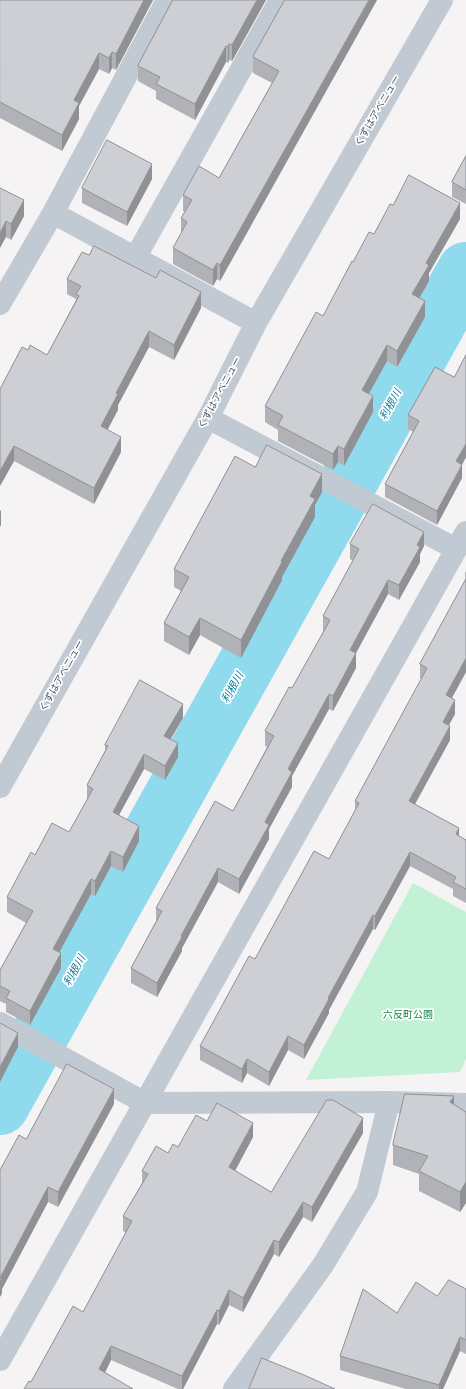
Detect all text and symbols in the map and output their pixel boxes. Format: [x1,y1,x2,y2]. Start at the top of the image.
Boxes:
street label: くずはアベニュー [353,73,403,149]
street label: くずはアベニュー [196,355,244,431]
water label: 利根川 [377,387,405,423]
street label: くずはアベニュー [37,638,87,714]
water label: 利根川 [219,670,247,706]
water label: 利根川 [61,953,89,989]
park label: 六反町公園 [383,1009,433,1021]

